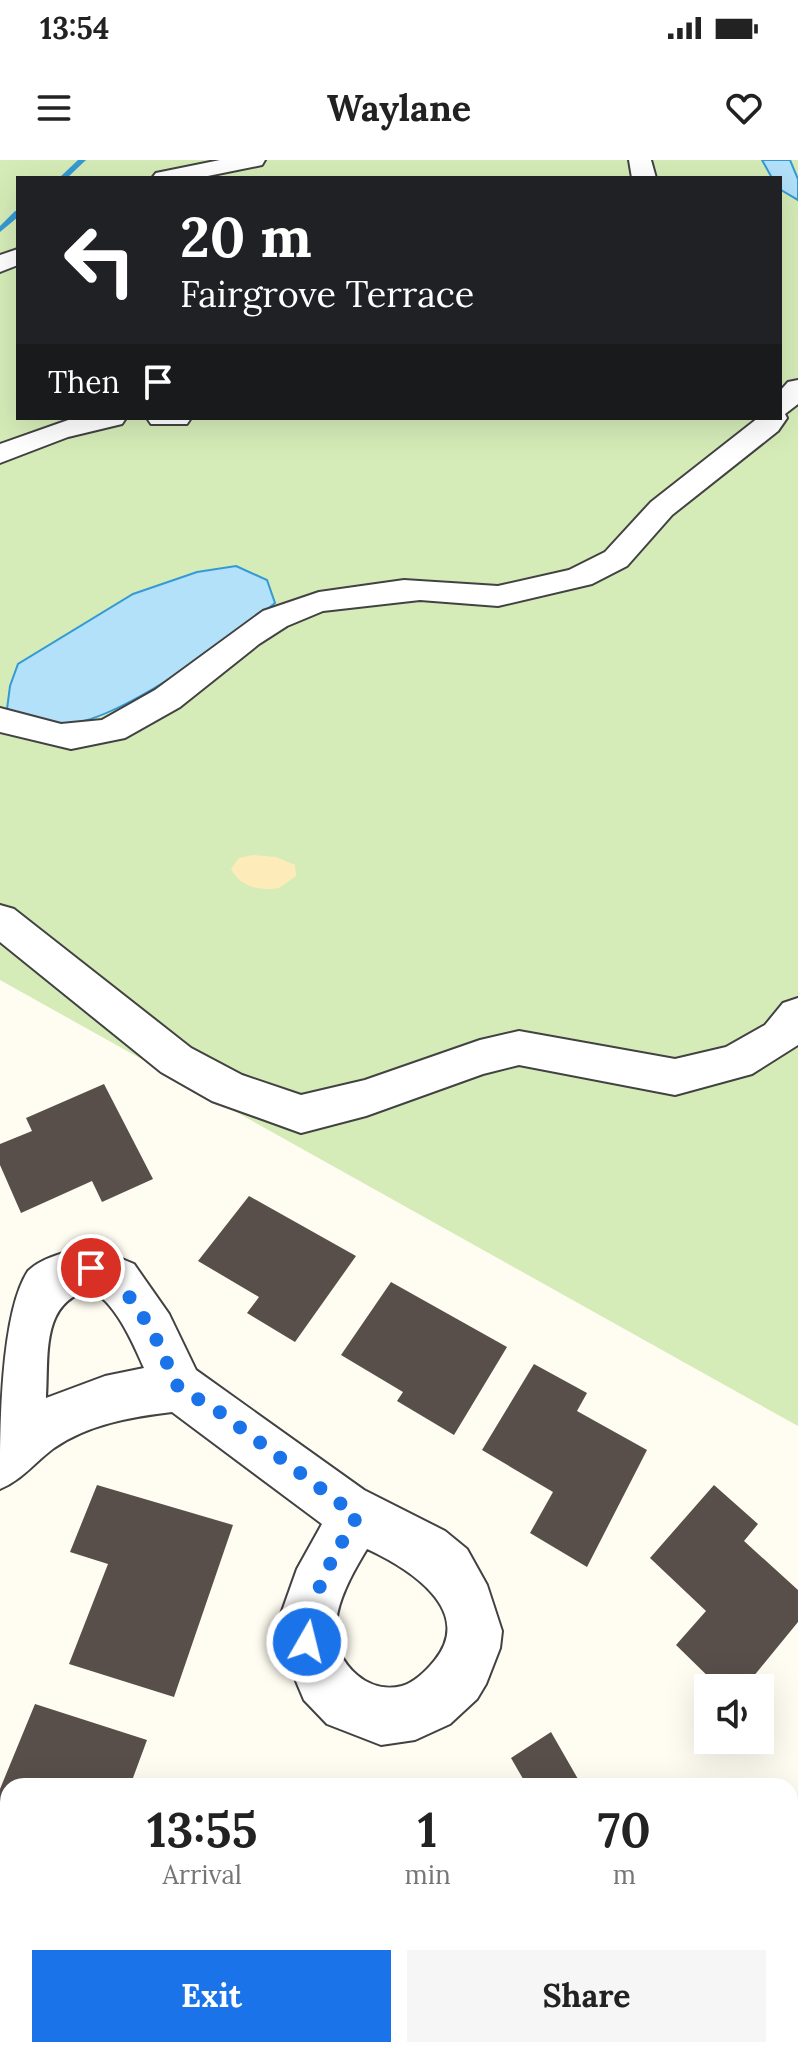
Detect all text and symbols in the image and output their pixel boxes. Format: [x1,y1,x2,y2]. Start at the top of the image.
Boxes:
text: 13:54 [40,9,109,47]
text: Waylane [327,85,471,131]
icon: menu [32,86,76,130]
icon: heart [722,86,766,130]
text: 20 m [180,201,312,272]
icon: left [48,208,152,312]
text: Fairgrove Terrace [180,271,474,317]
icon: arrive [136,360,180,404]
text: Then [48,363,120,401]
pin [57,1234,125,1302]
icon: arrive [69,1246,113,1290]
position arrow [265,1600,349,1684]
map controls [694,1674,774,1754]
button: sound [694,1674,774,1754]
text: 13:55 [147,1799,257,1860]
text: 1 [418,1799,437,1860]
text: 70 [598,1799,651,1860]
text: Arrival [162,1858,242,1891]
text: min [404,1858,451,1891]
text: m [613,1858,636,1891]
button: Exit [32,1950,391,2042]
button: Share [407,1950,766,2042]

